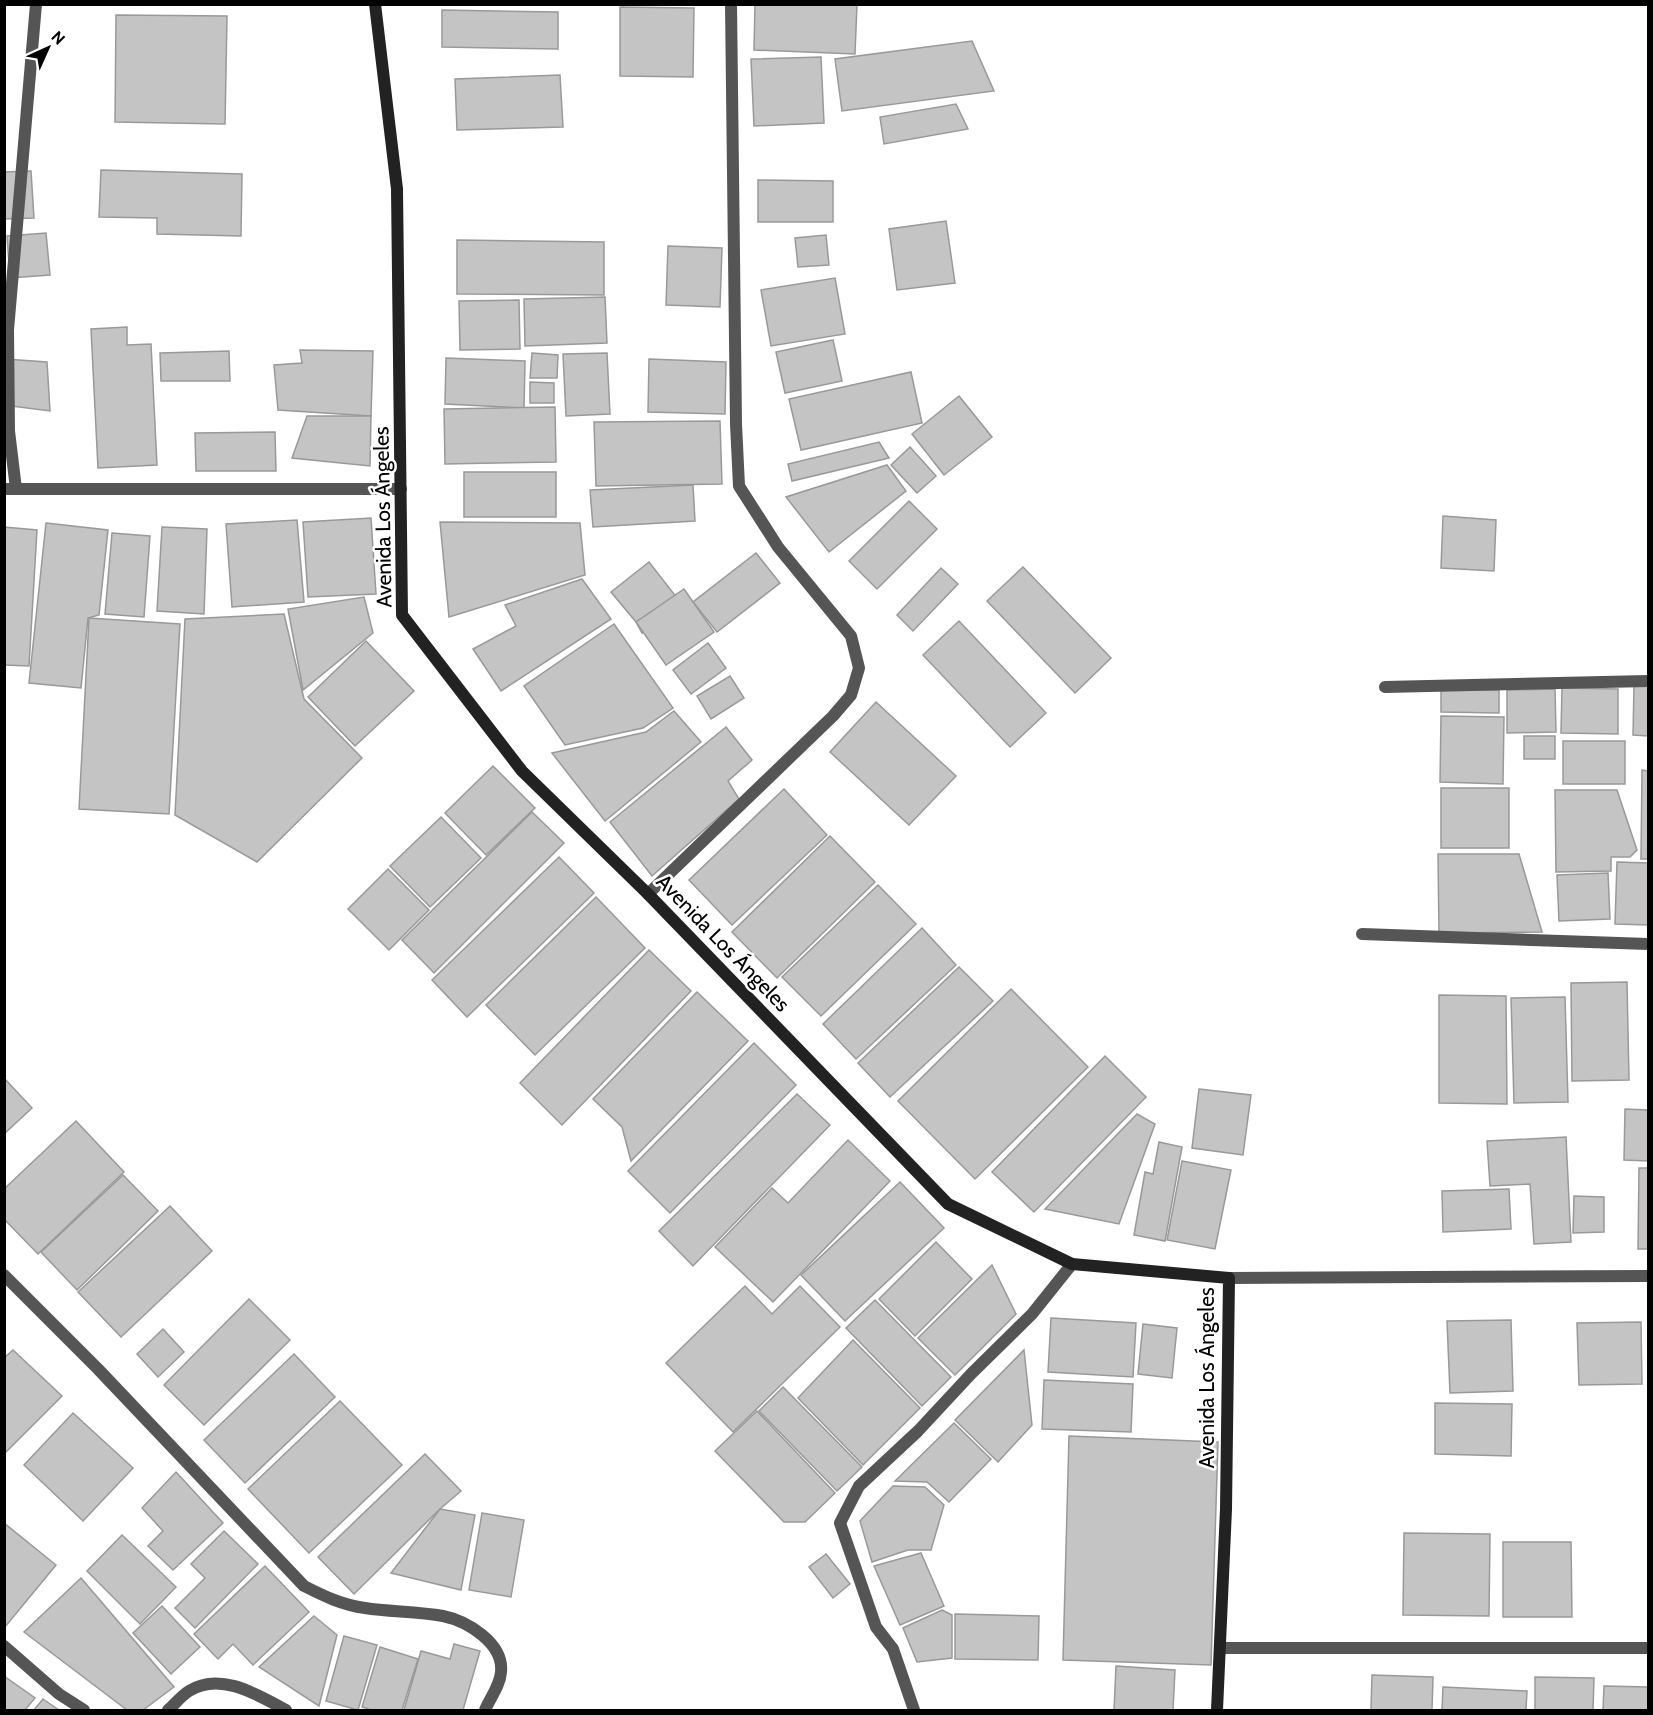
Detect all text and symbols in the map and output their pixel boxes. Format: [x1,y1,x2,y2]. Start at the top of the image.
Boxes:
north arrow [18,18,78,78]
text: N [48,27,69,48]
street label: Avenida Los Ángeles [368,426,397,608]
street label: Avenida Los Ángeles [651,869,795,1017]
street label: Avenida Los Ángeles [1194,1287,1219,1469]

